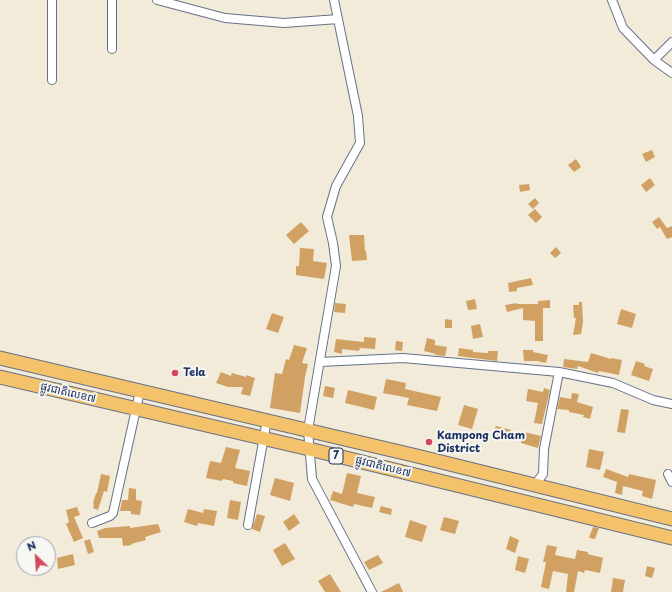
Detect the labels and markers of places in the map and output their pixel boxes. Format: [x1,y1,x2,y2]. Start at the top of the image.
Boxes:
place label: Tela [183,366,206,380]
marker: Tela [170,368,180,378]
place label: Kampong Cham District [437,429,525,455]
marker: Kampong Cham District [424,437,434,447]

